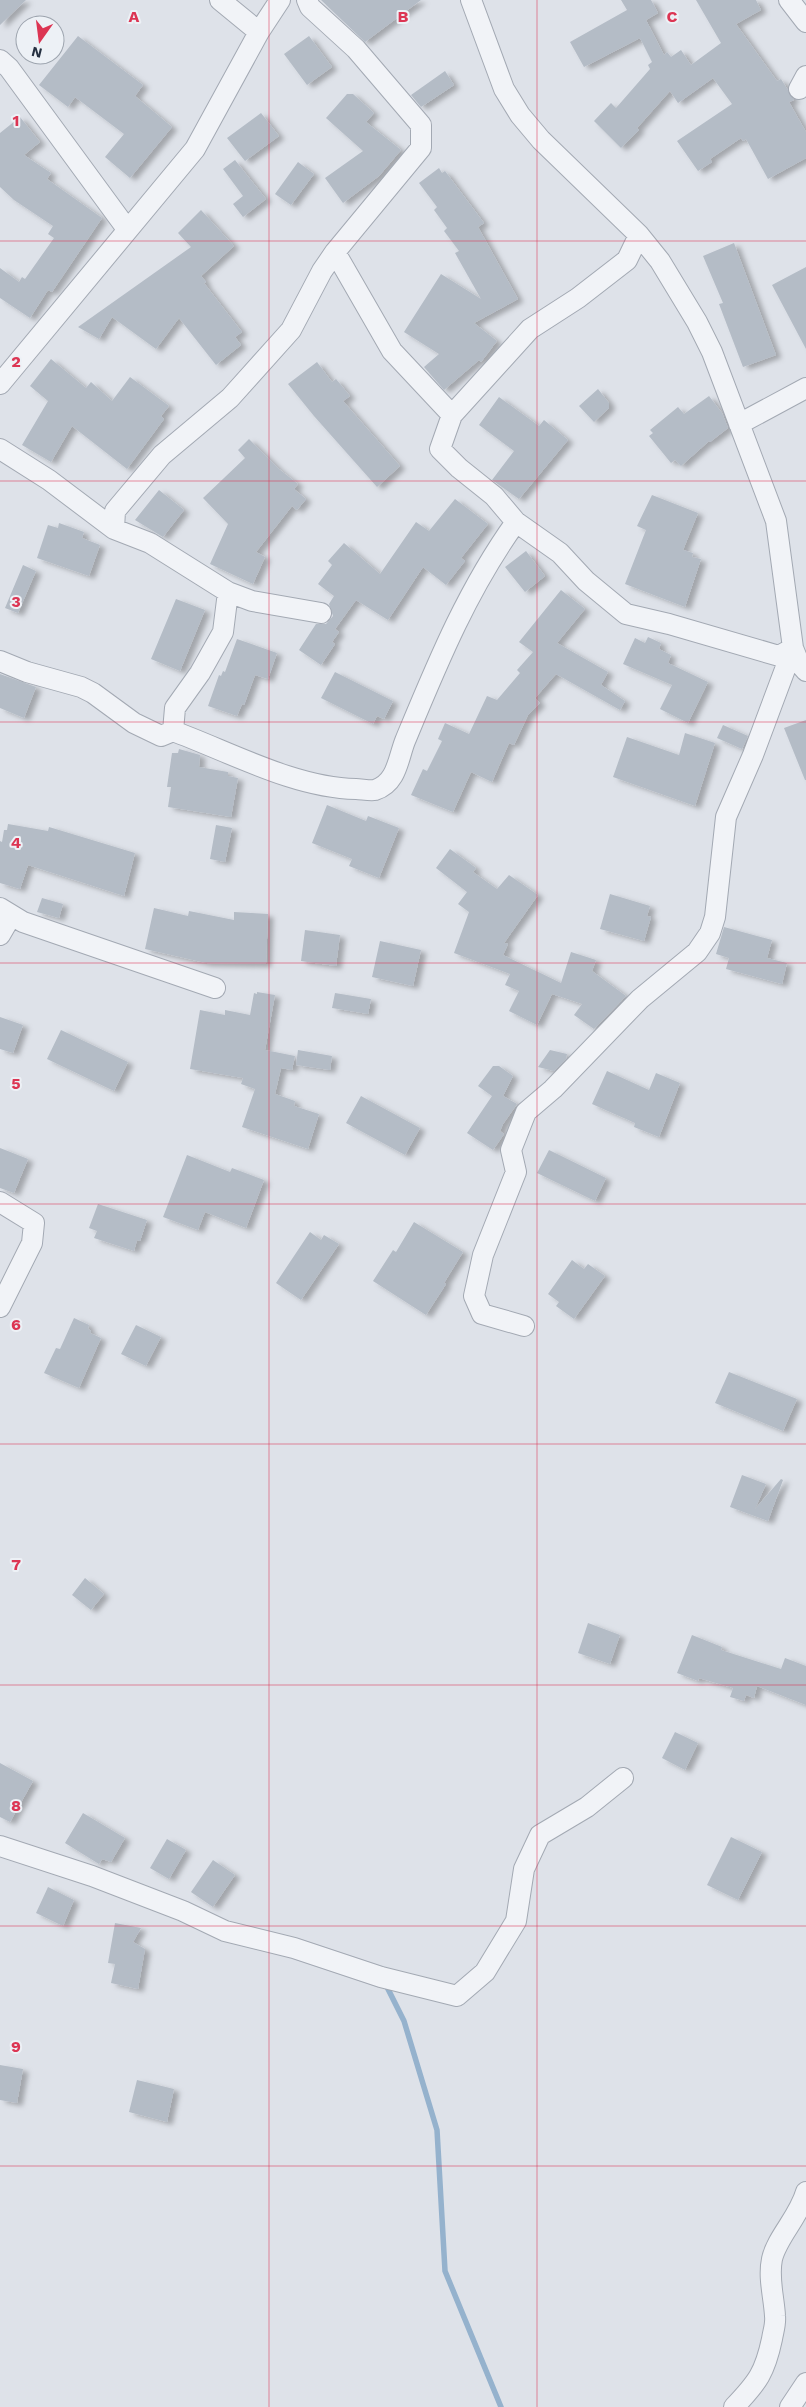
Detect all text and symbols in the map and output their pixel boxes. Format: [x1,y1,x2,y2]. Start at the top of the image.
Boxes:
text: A [129,7,140,26]
text: B [398,7,409,26]
text: C [667,7,678,26]
north arrow [15,15,65,65]
text: N [30,44,44,62]
text: 1 [13,111,19,130]
text: 2 [11,352,21,371]
text: 3 [11,592,21,611]
text: 4 [11,833,21,852]
text: 5 [11,1074,21,1093]
text: 6 [11,1315,21,1334]
text: 7 [11,1555,21,1574]
text: 8 [11,1796,21,1815]
text: 9 [11,2037,21,2056]

